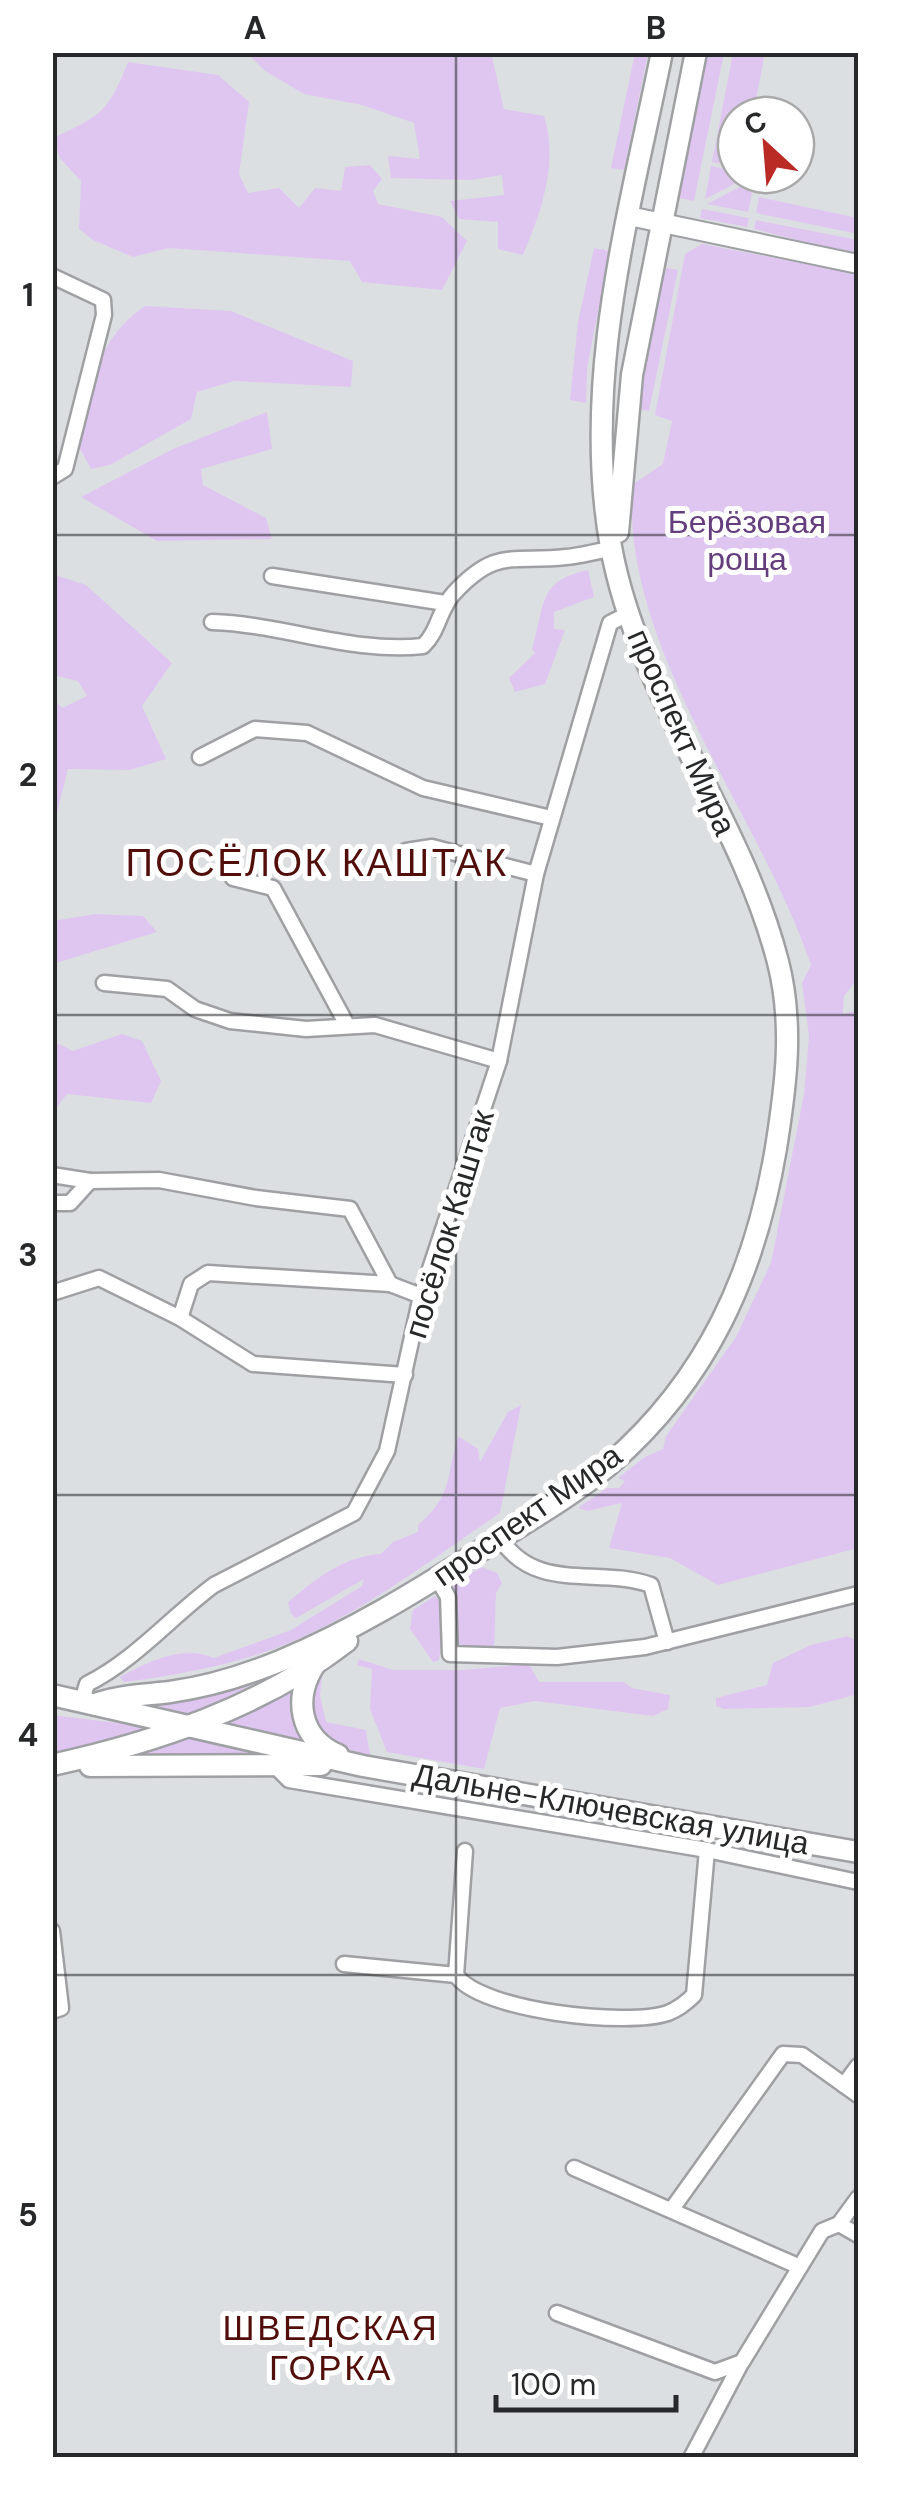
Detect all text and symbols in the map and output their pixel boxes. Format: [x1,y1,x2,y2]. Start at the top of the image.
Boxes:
text: A [244,7,266,49]
text: B [646,7,666,49]
north arrow [716,95,816,195]
text: С [738,102,772,144]
text: 1 [22,274,34,316]
park label: Берёзовая роща [668,501,826,580]
street label: проспект Мира [618,622,746,842]
text: 2 [19,754,37,796]
district label: ПОСЁЛОК КАШТАК [125,838,509,888]
street label: посёлок Каштак [394,1104,504,1343]
text: 3 [18,1234,38,1276]
street label: проспект Мира [424,1434,630,1596]
text: 4 [18,1714,38,1756]
street label: Дальне-Ключевская улица [410,1753,813,1865]
text: 5 [18,2194,38,2236]
district label: ШВЕДСКАЯ ГОРКА [223,2305,439,2391]
scale bar [496,2350,676,2412]
text: 100 m [511,2365,596,2404]

